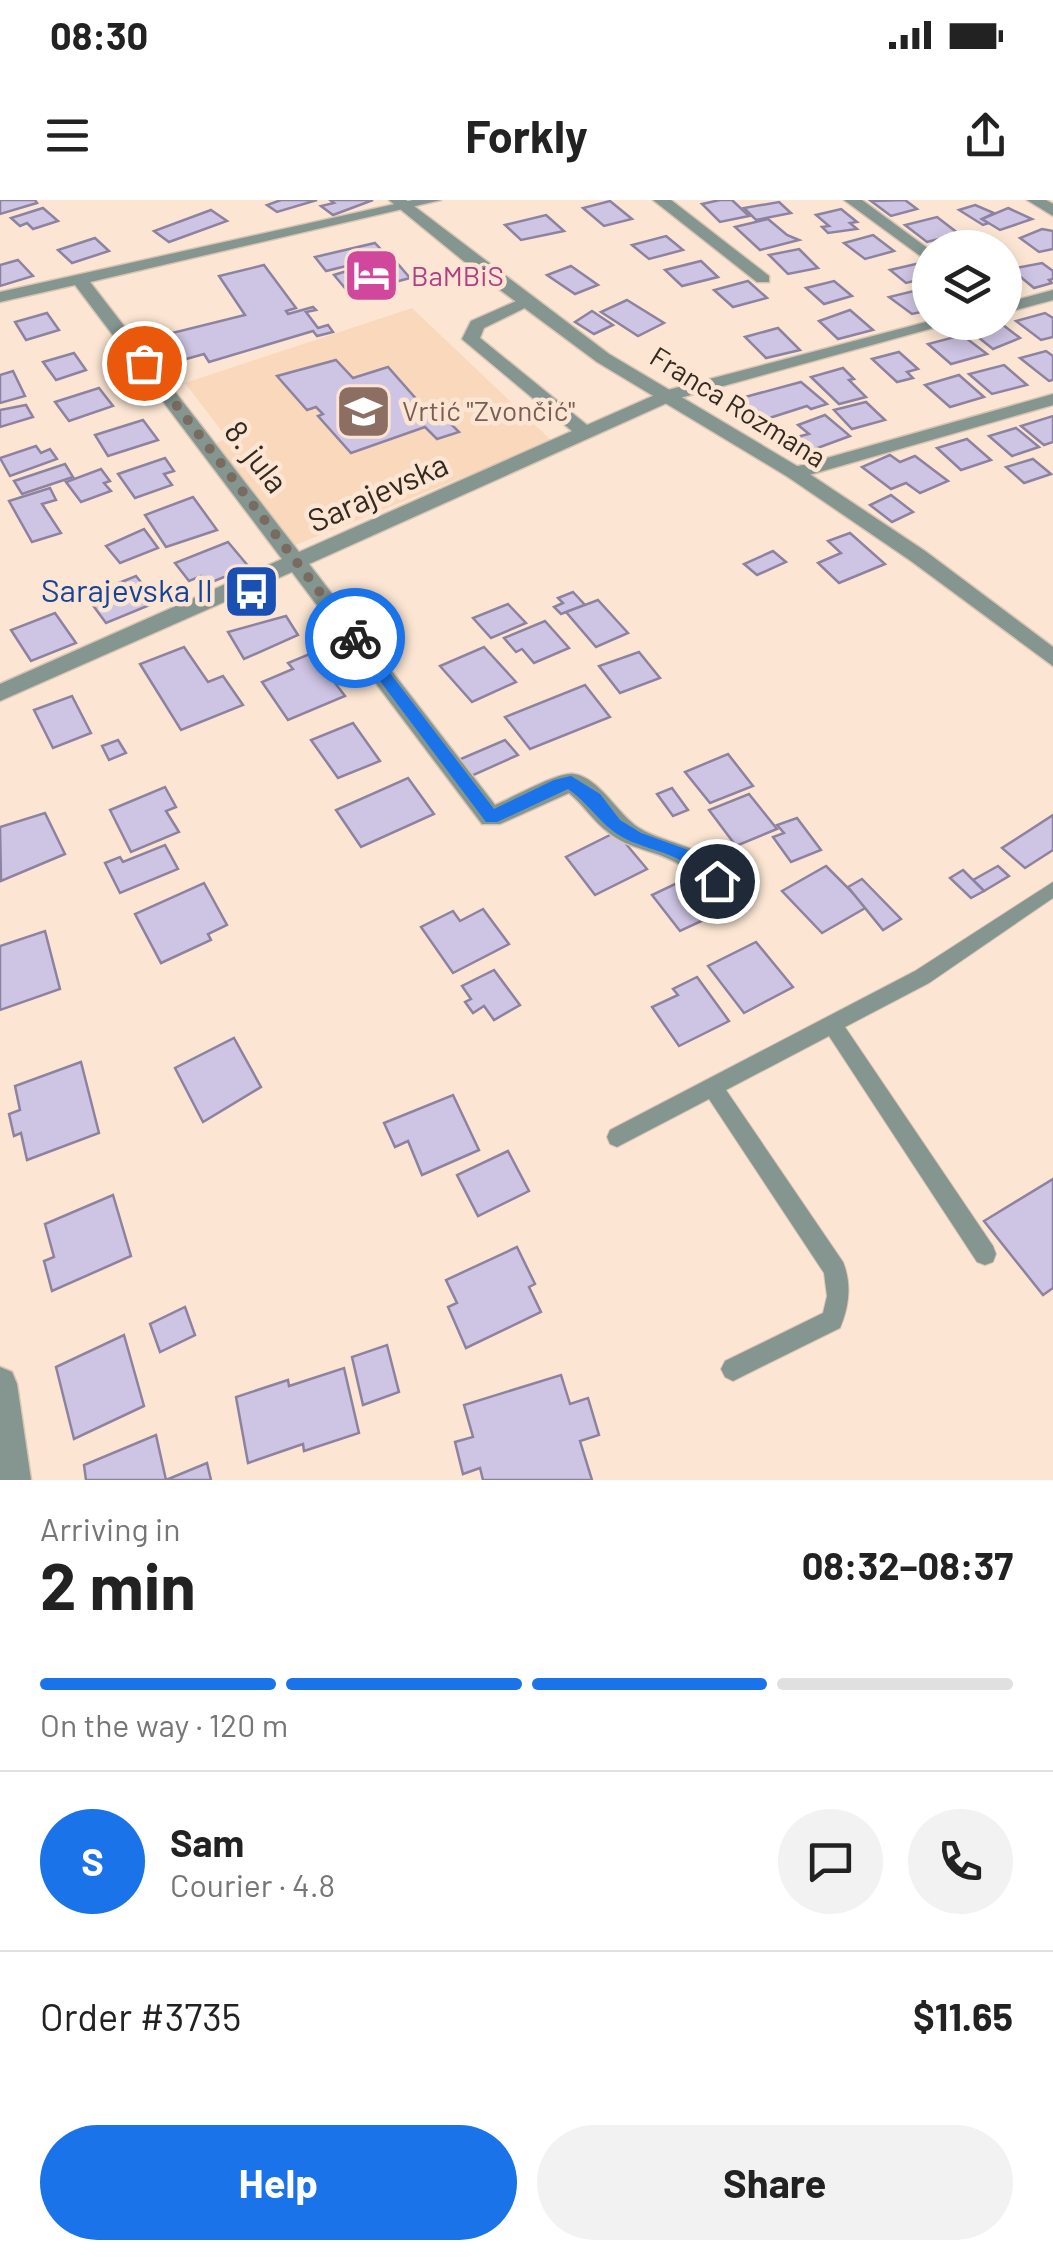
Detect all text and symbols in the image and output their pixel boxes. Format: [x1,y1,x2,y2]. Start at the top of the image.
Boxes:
text: 08:30 [50,12,148,58]
icon: menu [40,108,95,163]
text: Forkly [465,108,588,162]
icon: share [958,108,1013,163]
map controls [912,230,1022,340]
button: layers [912,230,1022,340]
hotel icon: BaMBiS [342,246,402,306]
place label: BaMBiS [411,258,504,292]
pin [102,321,187,406]
icon: bag [117,336,172,391]
street label: Franca Rozmana [644,338,833,474]
school or university icon: Vrtić "Zvončić" [333,381,393,441]
place label: Vrtić "Zvončić" [402,393,575,427]
street label: 8. jula [218,412,297,499]
street label: Sarajevska [301,443,453,539]
bus stop icon: Sarajevska II [222,561,282,621]
place label: Sarajevska II [41,570,213,608]
courier [305,588,405,688]
icon: bike [328,611,383,666]
pin [675,839,760,924]
icon: home [690,854,745,909]
text: Arriving in [40,1509,180,1547]
text: 08:32–08:37 [802,1542,1013,1588]
text: 2 min [40,1545,196,1623]
text: On the way · 120 m [40,1705,288,1743]
button: chat [778,1809,883,1914]
button: phone [908,1809,1013,1914]
text: Sam [170,1819,244,1865]
text: S [81,1838,104,1884]
text: Courier · 4.8 [170,1865,335,1903]
text: Order #3735 [40,1993,241,2039]
text: $11.65 [913,1993,1013,2039]
button: Help [40,2125,517,2240]
button: Share [537,2125,1013,2240]

